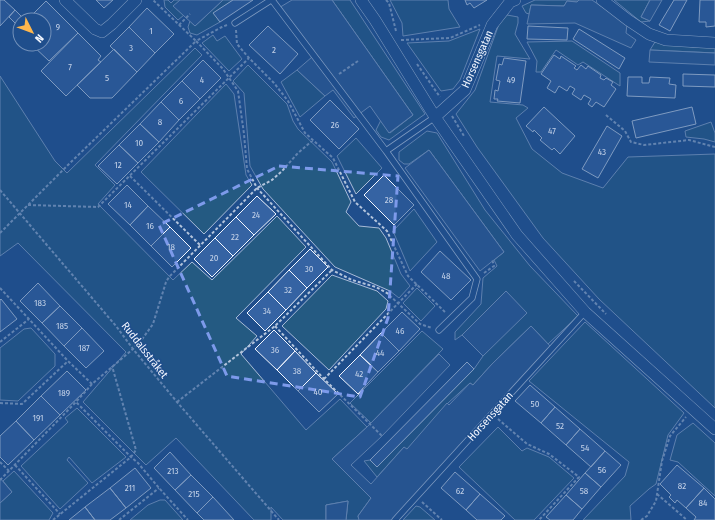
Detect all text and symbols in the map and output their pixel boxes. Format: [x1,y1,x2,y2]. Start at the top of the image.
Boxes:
north arrow [12,12,52,52]
house number: 9 [56,22,60,32]
house number: 1 [149,26,153,36]
street label: Horsensgatan [459,28,496,90]
text: N [32,32,46,45]
house number: 3 [129,43,133,53]
house number: 2 [272,45,276,55]
house number: 7 [68,62,72,72]
house number: 5 [105,73,109,83]
house number: 4 [200,75,205,85]
house number: 49 [507,75,515,85]
house number: 6 [179,96,184,106]
house number: 8 [158,117,163,127]
house number: 26 [331,120,340,130]
house number: 47 [548,126,556,136]
house number: 10 [135,138,143,148]
house number: 43 [598,147,606,157]
house number: 12 [114,160,122,170]
house number: 28 [385,195,394,205]
house number: 14 [124,200,133,210]
house number: 24 [252,210,261,220]
house number: 16 [146,221,155,231]
house number: 22 [231,232,239,242]
house number: 18 [167,242,176,252]
house number: 20 [210,253,219,263]
house number: 30 [305,264,314,274]
house number: 48 [442,271,451,281]
house number: 32 [284,285,292,295]
house number: 183 [34,298,46,308]
house number: 34 [263,306,272,316]
street label: Ruddalsstråket [119,320,171,381]
house number: 185 [56,321,68,331]
house number: 46 [396,326,405,336]
house number: 187 [78,343,90,353]
house number: 36 [271,345,280,355]
house number: 44 [376,348,385,358]
house number: 38 [293,366,302,376]
house number: 42 [355,369,363,379]
house number: 40 [313,387,323,397]
house number: 189 [58,388,70,398]
street label: Horsensgatan [465,389,516,444]
house number: 50 [531,399,540,409]
house number: 191 [32,413,44,423]
house number: 52 [556,421,564,431]
house number: 54 [581,443,590,453]
house number: 56 [598,465,607,475]
house number: 213 [167,466,179,476]
house number: 82 [678,481,686,491]
house number: 211 [125,483,135,493]
house number: 62 [456,486,464,496]
house number: 58 [580,486,589,496]
house number: 215 [188,489,200,499]
house number: 84 [699,498,708,508]

